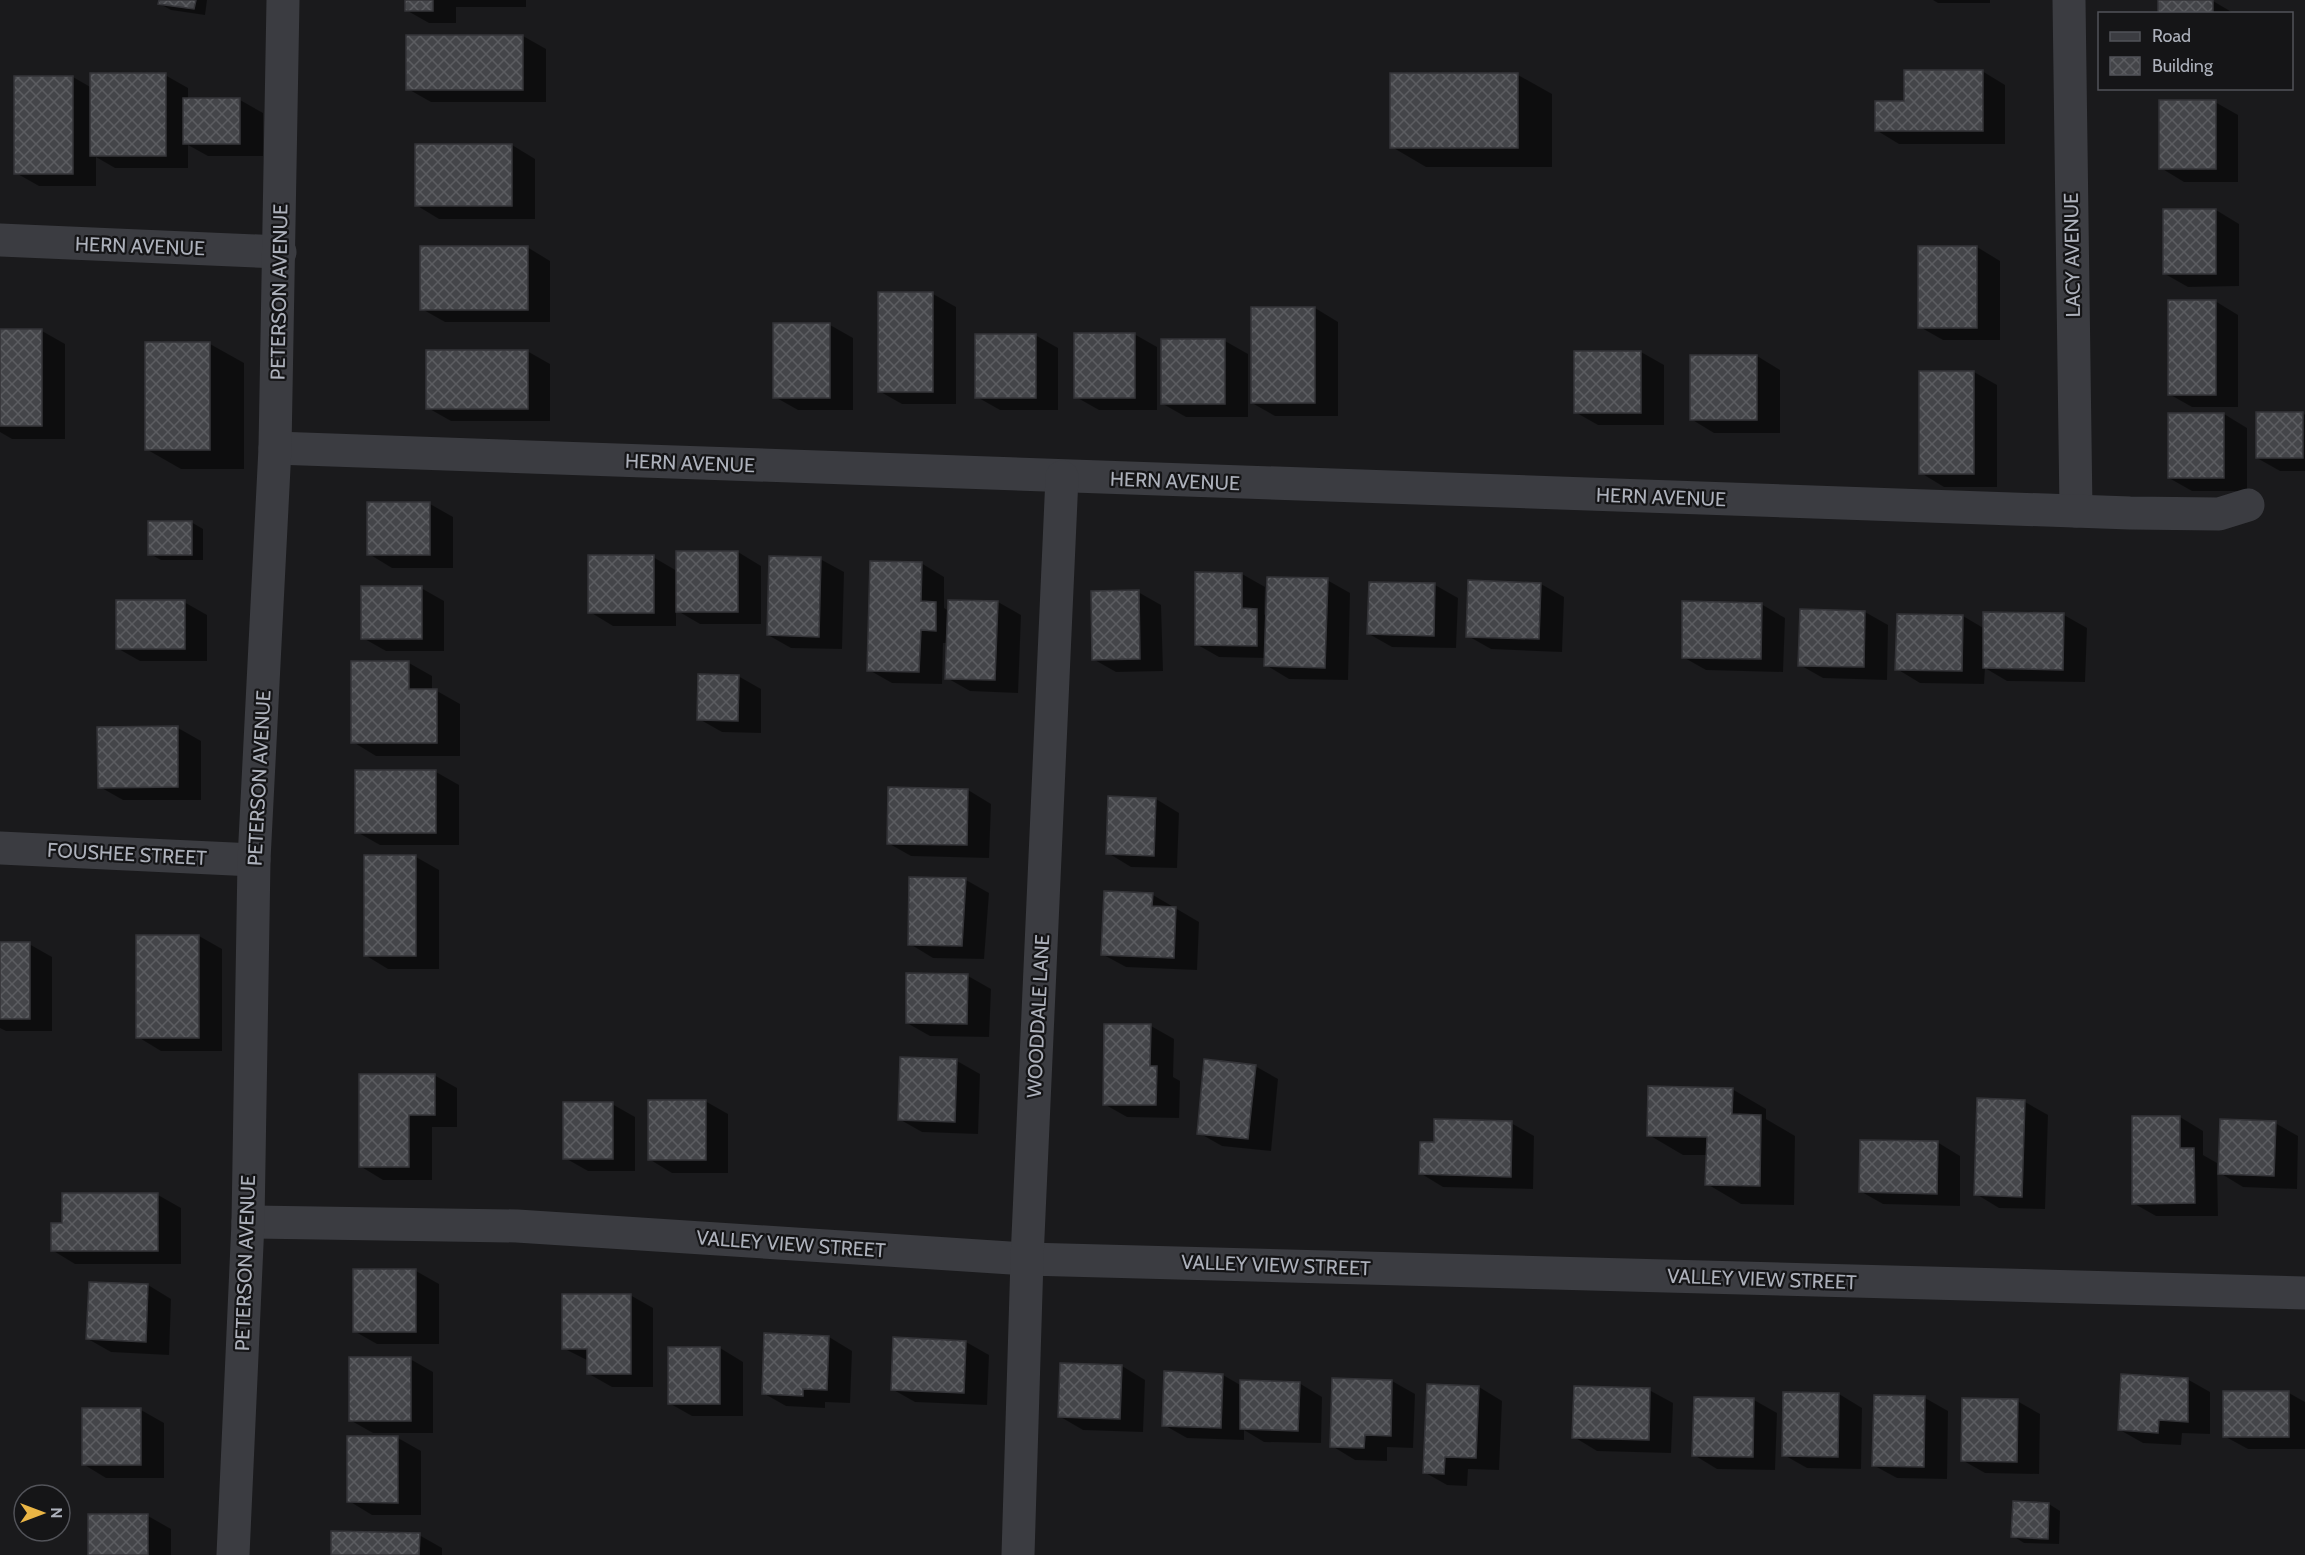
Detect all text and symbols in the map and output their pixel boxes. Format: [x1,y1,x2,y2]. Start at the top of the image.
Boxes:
legend [2098,12,2293,90]
text: Road [2152,25,2191,47]
text: Building [2152,55,2214,77]
street label: LACY AVENUE [2059,193,2085,317]
street label: PETERSON AVENUE [265,204,293,380]
street label: HERN AVENUE [75,232,205,260]
street label: HERN AVENUE [625,449,755,477]
street label: HERN AVENUE [1110,467,1240,495]
street label: HERN AVENUE [1596,483,1726,511]
street label: PETERSON AVENUE [242,689,276,867]
street label: FOUSHEE STREET [47,838,208,870]
street label: WOODDALE LANE [1022,934,1054,1098]
street label: PETERSON AVENUE [230,1175,260,1351]
street label: VALLEY VIEW STREET [696,1225,887,1263]
street label: VALLEY VIEW STREET [1181,1250,1371,1280]
street label: VALLEY VIEW STREET [1667,1264,1857,1294]
north arrow [12,1483,72,1543]
text: N [47,1507,66,1519]

